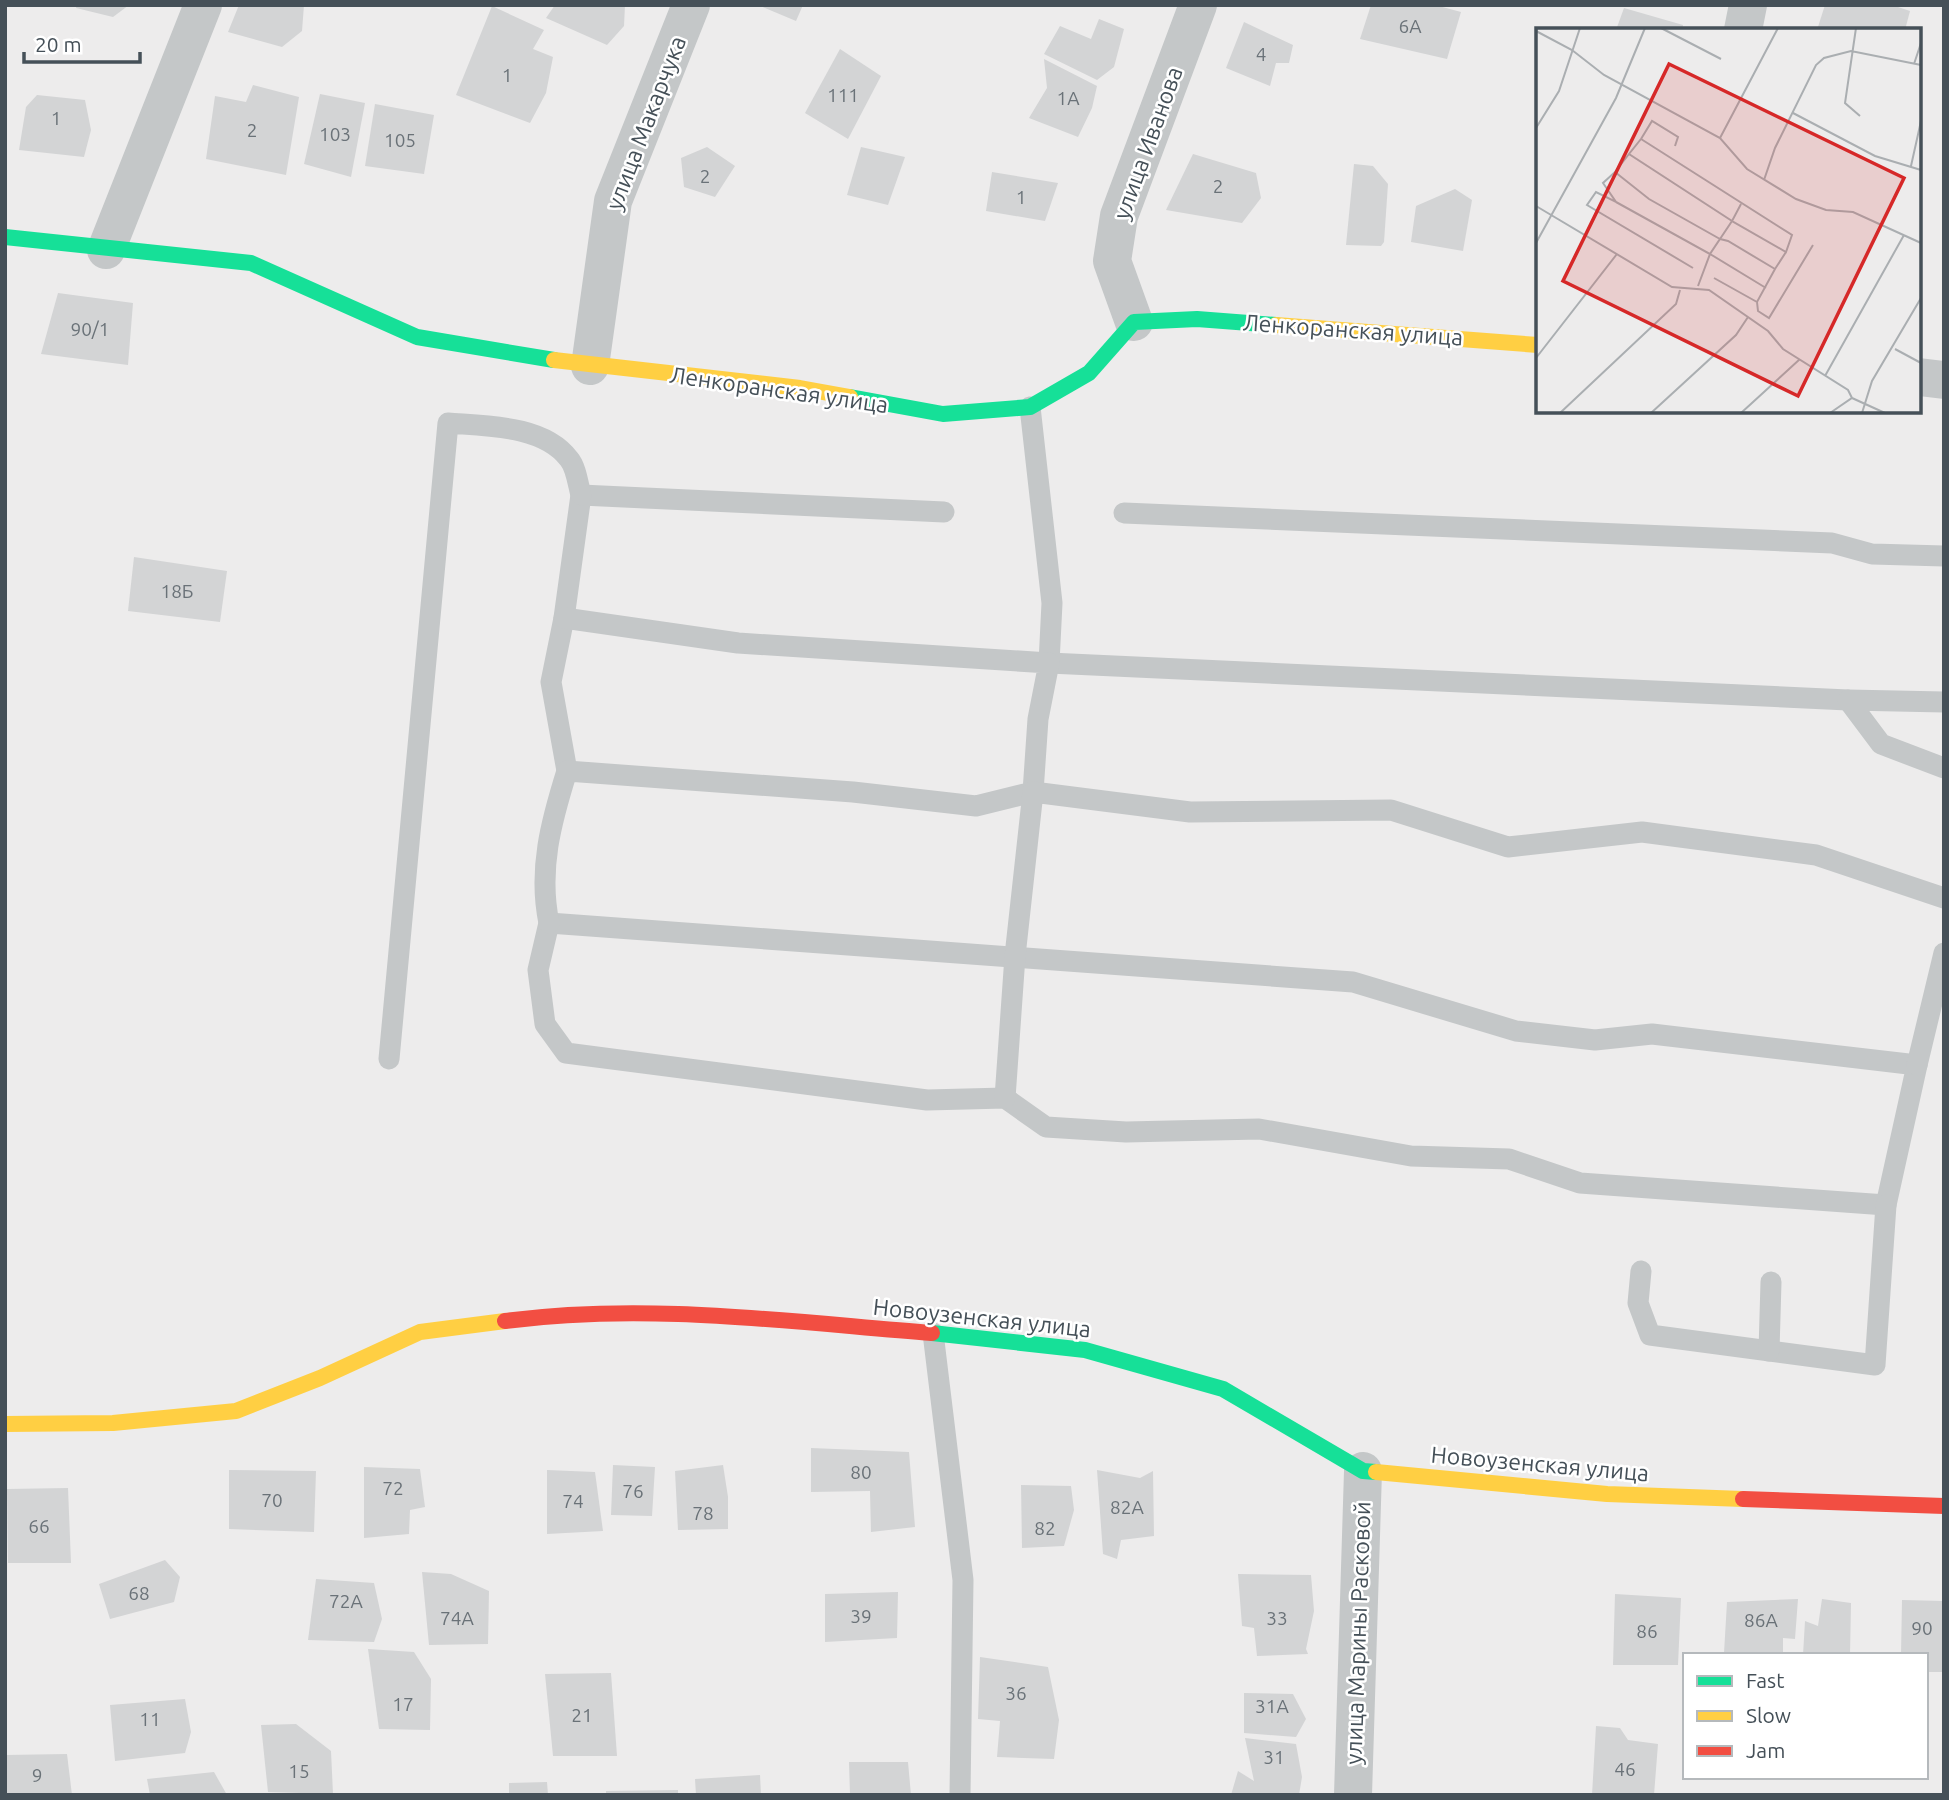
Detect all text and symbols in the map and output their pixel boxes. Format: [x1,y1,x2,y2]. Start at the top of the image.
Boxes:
house number: 6А [1398,15,1422,37]
scale bar [24,21,140,65]
inset map [1536,28,1921,413]
text: 20 m [35,32,82,56]
street label: улица Макарчука [601,32,690,213]
house number: 4 [1256,43,1266,65]
street label: улица Иванова [1108,63,1187,223]
house number: 1 [502,64,512,86]
house number: 111 [827,84,859,106]
house number: 1А [1056,87,1080,109]
house number: 1 [51,107,61,129]
house number: 2 [247,119,257,141]
house number: 103 [319,123,351,145]
house number: 105 [384,129,416,151]
house number: 2 [700,165,710,187]
house number: 2 [1213,175,1223,197]
house number: 1 [1016,186,1026,208]
street label: Ленкоранская улица [1242,309,1464,350]
house number: 90/1 [70,318,110,340]
street label: Ленкоранская улица [668,362,890,417]
house number: 18Б [160,580,194,602]
street label: Новоузенская улица [872,1294,1092,1341]
street label: Новоузенская улица [1430,1442,1650,1485]
house number: 80 [850,1461,872,1483]
house number: 72 [382,1477,404,1499]
house number: 76 [622,1480,644,1502]
house number: 70 [261,1489,283,1511]
house number: 74 [562,1490,584,1512]
house number: 82А [1110,1496,1145,1518]
street label: улица Марины Расковой [1340,1501,1375,1765]
house number: 78 [692,1502,714,1524]
house number: 66 [28,1515,50,1537]
house number: 82 [1034,1517,1056,1539]
house number: 68 [128,1582,150,1604]
house number: 72А [329,1590,364,1612]
house number: 39 [850,1605,872,1627]
house number: 74А [440,1607,475,1629]
house number: 33 [1266,1607,1288,1629]
house number: 86А [1744,1609,1779,1631]
house number: 90 [1911,1617,1933,1639]
house number: 86 [1636,1620,1658,1642]
legend [1683,1653,1928,1779]
text: Fast [1746,1668,1784,1692]
house number: 36 [1005,1682,1027,1704]
house number: 17 [392,1693,414,1715]
house number: 31А [1255,1695,1290,1717]
text: Slow [1746,1703,1791,1727]
house number: 21 [571,1704,593,1726]
house number: 11 [139,1708,161,1730]
text: Jam [1746,1738,1785,1762]
house number: 31 [1263,1746,1285,1768]
house number: 46 [1614,1758,1636,1780]
house number: 15 [288,1760,310,1782]
house number: 9 [32,1764,42,1786]

